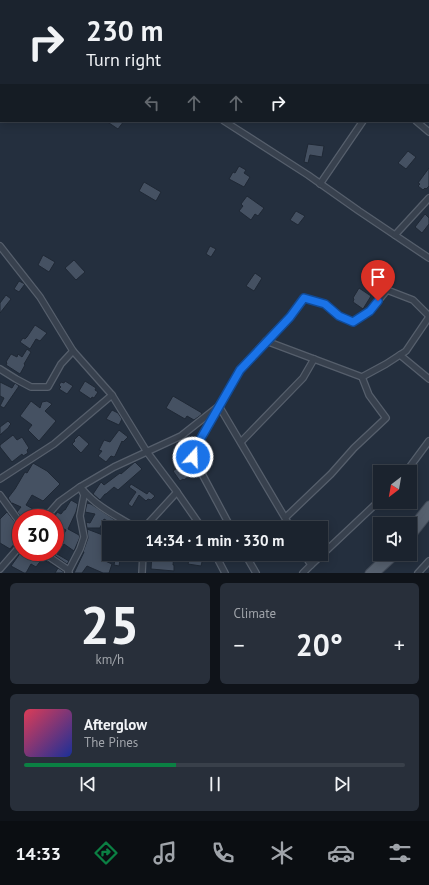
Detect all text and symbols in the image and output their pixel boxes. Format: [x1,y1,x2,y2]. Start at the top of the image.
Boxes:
text: 230 m [86,12,163,49]
icon: right [20,16,72,68]
text: Turn right [86,48,161,71]
icon: left [141,92,163,114]
icon: ahead [183,92,205,114]
icon: ahead [225,92,247,114]
icon: right [267,92,289,114]
pin [361,260,395,301]
icon: arrive [367,266,389,288]
position arrow [172,436,214,478]
north arrow [373,465,417,509]
map controls [373,465,417,561]
speed limit sign: 30 [12,509,64,561]
button: sound [373,517,417,561]
text: 14:34 · 1 min · 330 m [146,531,284,550]
text: 25 [80,591,139,658]
text: Climate [234,605,276,622]
text: 20° [296,625,343,664]
text: − [234,631,245,659]
text: + [394,631,405,659]
text: km/h [96,651,124,668]
text: Afterglow [84,715,147,734]
text: The Pines [84,734,138,751]
icon: previous [77,773,99,795]
icon: pause [204,773,226,795]
icon: next [331,773,353,795]
icon: directions [92,839,120,867]
icon: music [151,839,179,867]
icon: phone [209,839,237,867]
icon: climate [268,839,296,867]
icon: car [327,839,355,867]
icon: filters [386,839,414,867]
text: 14:33 [15,842,61,865]

